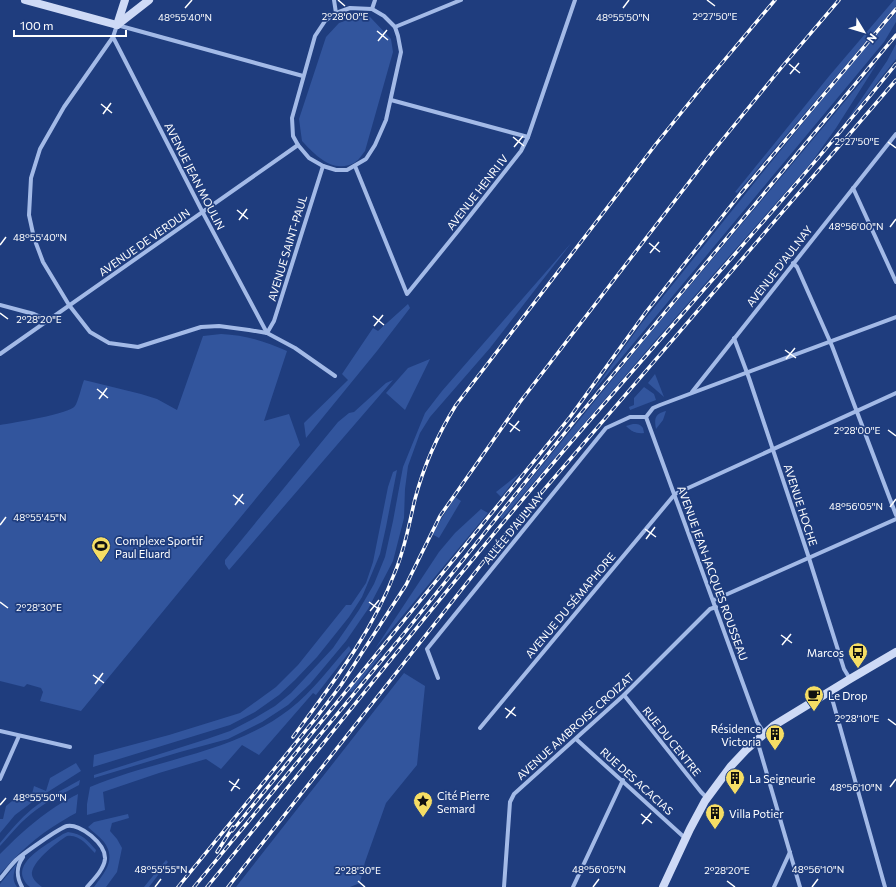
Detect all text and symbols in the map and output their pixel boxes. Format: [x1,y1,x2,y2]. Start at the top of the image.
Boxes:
text: 2°28'00"E [322,10,368,22]
text: 2°27'50"E [692,10,738,22]
text: 48°55'40"N [158,11,212,23]
text: 48°55'50"N [596,11,650,23]
scale bar [14,12,126,38]
north arrow [844,12,884,52]
text: 100 m [20,18,54,32]
text: N [865,31,880,46]
street label: AVENUE JEAN MOULIN [161,120,228,232]
text: 2°27'50"E [834,135,880,147]
street label: AVENUE HENRI IV [444,151,511,232]
street label: AVENUE SAINT-PAUL [265,193,309,303]
street label: AVENUE DE VERDUN [96,206,192,278]
text: 48°56'00"N [829,220,883,232]
street label: AVENUE D'AULNAY [743,223,815,309]
text: 48°55'40"N [13,231,67,243]
text: 2°28'20"E [16,313,62,325]
text: 2°28'00"E [834,424,880,436]
street label: AVENUE HOCHE [782,462,820,548]
street label: AVENUE JEAN-JACQUES ROUSSEAU [674,484,751,663]
street label: ALLÉE D'AULNAY [479,489,546,567]
text: 48°56'05"N [829,500,883,512]
text: 48°55'45"N [13,511,67,523]
place label: Complexe Sportif Paul Eluard [115,534,204,560]
sports icon: Complexe Sportif Paul Eluard [90,535,112,563]
street label: AVENUE DU SÉMAPHORE [521,549,618,660]
text: 2°28'30"E [16,601,62,613]
bus stop icon: Marcos [847,641,869,669]
place label: Marcos [807,646,844,659]
street label: AVENUE AMBROISE CROIZAT [514,670,636,782]
cafe icon: Le Drop [803,684,825,712]
place label: Le Drop [828,689,868,702]
street label: RUE DU CENTRE [640,704,704,778]
text: 2°28'10"E [835,712,879,724]
place label: Résidence Victoria [711,722,761,748]
building icon: Résidence Victoria [764,723,786,751]
street label: RUE DES ACACIAS [598,745,676,817]
building icon: La Seigneurie [724,767,746,795]
place label: La Seigneurie [749,772,816,785]
text: 48°56'10"N [830,781,882,793]
place label: Cité Pierre Semard [437,789,490,815]
place icon: Cité Pierre Semard [412,790,434,818]
text: 48°55'50"N [13,791,67,803]
building icon: Villa Potier [704,802,726,830]
place label: Villa Potier [729,807,784,820]
text: 48°55'55"N [134,863,188,875]
text: 48°56'05"N [572,863,626,875]
text: 48°56'10"N [792,863,844,875]
text: 2°28'30"E [335,864,381,876]
text: 2°28'20"E [704,864,750,876]

